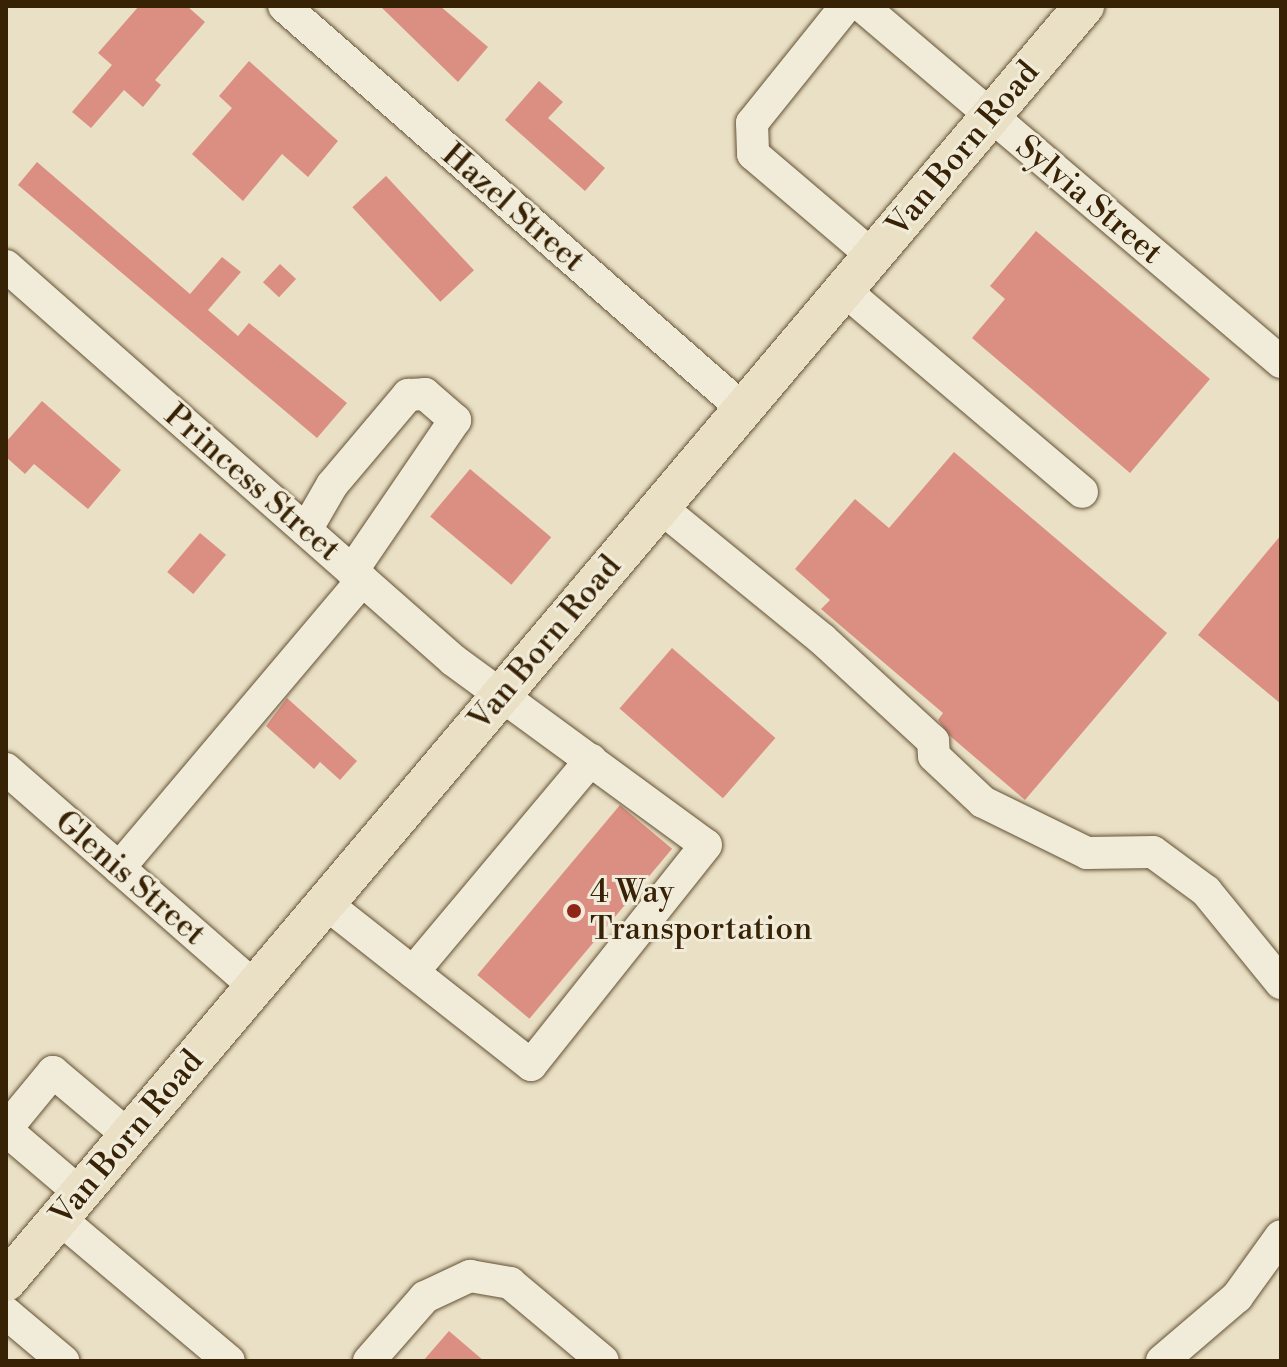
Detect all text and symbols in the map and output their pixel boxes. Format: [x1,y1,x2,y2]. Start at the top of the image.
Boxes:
street label: Van Born Road [879,54,1047,244]
street label: Sylvia Street [1008,128,1170,272]
street label: Hazel Street [434,136,592,280]
street label: Princess Street [156,396,348,570]
street label: Van Born Road [461,548,629,738]
street label: Glenis Street [47,802,213,954]
place label: 4 Way Transportation [590,874,812,949]
marker: 4 Way Transportation [565,902,583,920]
street label: Van Born Road [43,1043,211,1233]

